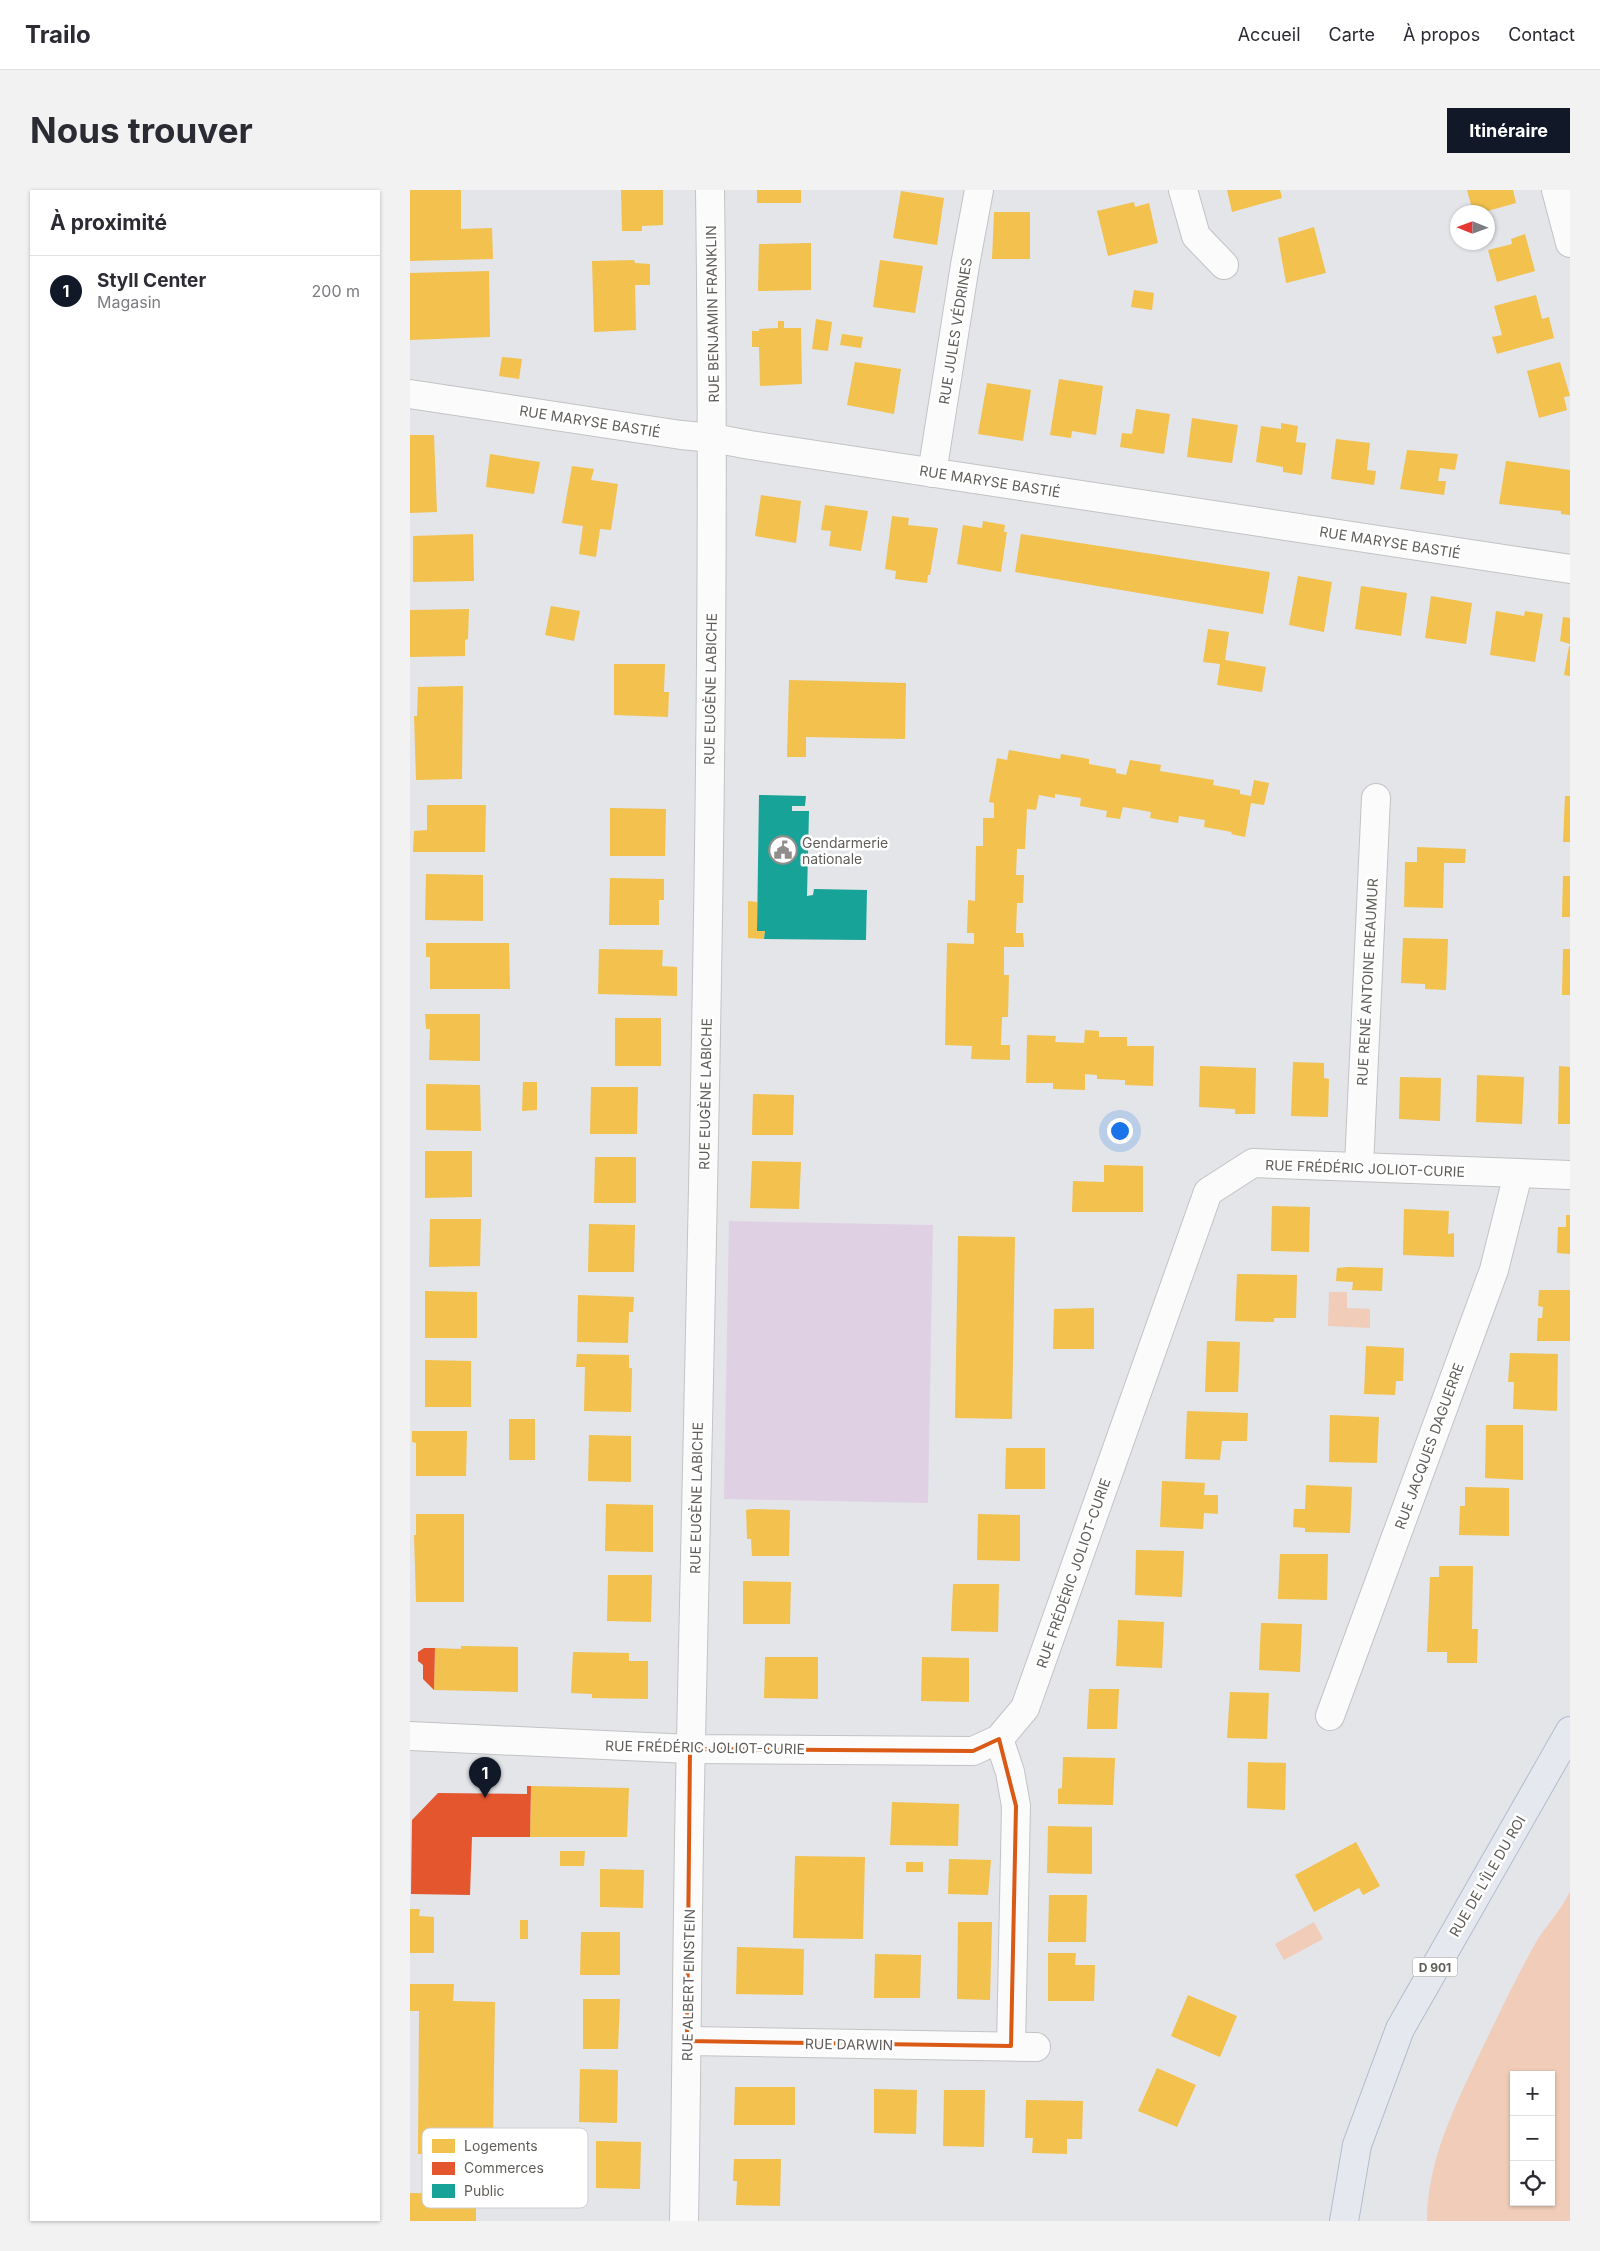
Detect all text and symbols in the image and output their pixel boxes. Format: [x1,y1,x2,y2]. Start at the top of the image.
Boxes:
text: Trailo [25,20,91,49]
text: Accueil [1238,24,1301,45]
text: Carte [1329,24,1375,45]
text: À propos [1403,24,1480,45]
text: Contact [1508,24,1575,45]
button: Itinéraire [1447,108,1570,153]
text: Nous trouver [30,109,253,151]
north arrow [1450,205,1495,250]
text: À proximité [50,210,167,235]
street label: RUE BENJAMIN FRANKLIN [702,225,722,403]
street label: RUE JULES VÉDRINES [935,256,975,406]
text: Styll Center [97,269,206,292]
text: 1 [63,281,69,301]
text: 200 m [312,281,360,301]
text: Magasin [97,292,161,312]
street label: RUE MARYSE BASTIÉ [518,401,662,441]
street label: RUE MARYSE BASTIÉ [918,461,1062,501]
street label: RUE MARYSE BASTIÉ [1318,522,1462,562]
street label: RUE EUGÈNE LABICHE [700,613,720,765]
place label: Gendarmerie nationale [802,834,888,867]
public building icon: Gendarmerie nationale [768,835,798,865]
street label: RUE RENÉ ANTOINE REAUMUR [1353,878,1381,1086]
street label: RUE EUGÈNE LABICHE [695,1018,715,1170]
your location [1107,1118,1133,1144]
street label: RUE FRÉDÉRIC JOLIOT-CURIE [1265,1156,1465,1180]
street label: RUE JACQUES DAGUERRE [1391,1360,1467,1532]
street label: RUE EUGÈNE LABICHE [686,1422,706,1574]
street label: RUE FRÉDÉRIC JOLIOT-CURIE [1032,1476,1114,1670]
street label: RUE FRÉDÉRIC JOLIOT-CURIE [605,1737,805,1757]
pin: 1 [469,1757,501,1798]
street label: RUE DE L'ÎLE DU ROI [1445,1812,1529,1940]
street label: RUE ALBERT EINSTEIN [678,1909,698,2061]
road number: D 901 [1412,1958,1458,1976]
street label: RUE DARWIN [805,2035,893,2053]
map controls [1510,2071,1555,2206]
button: + [1510,2071,1555,2116]
button: − [1510,2116,1555,2161]
legend [422,2128,588,2208]
text: Logements [464,2137,538,2154]
text: Commerces [464,2159,544,2176]
button: locate [1510,2161,1555,2206]
text: Public [464,2182,505,2199]

